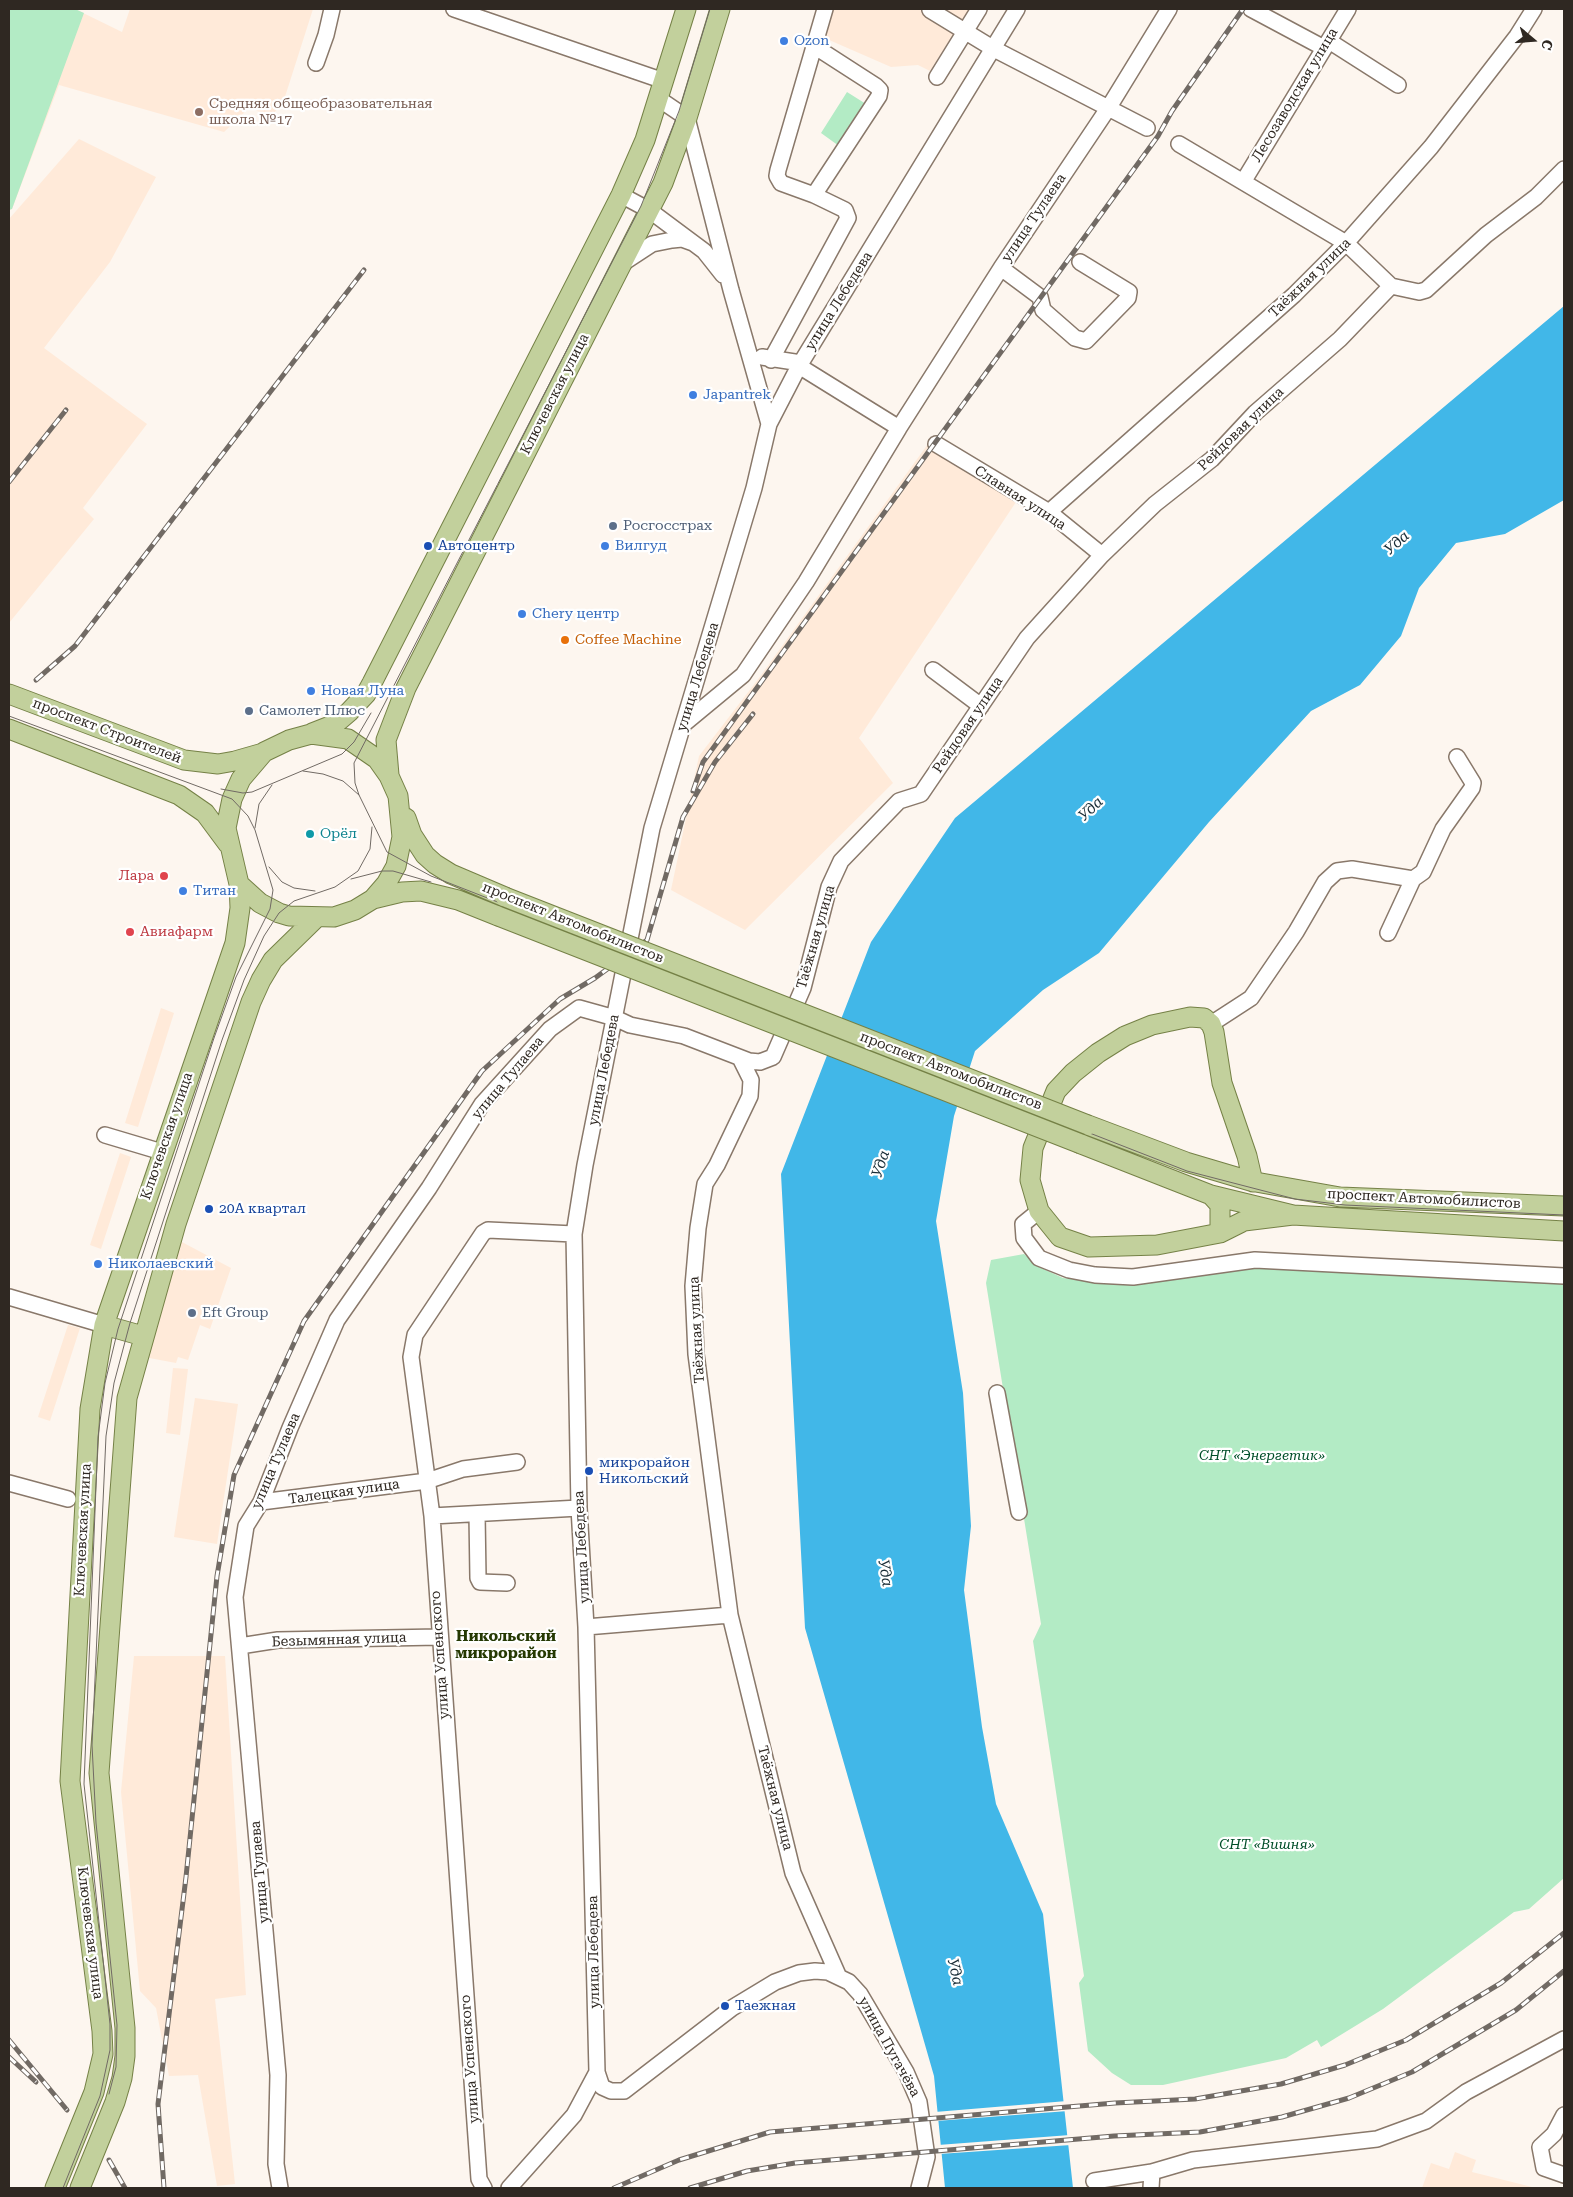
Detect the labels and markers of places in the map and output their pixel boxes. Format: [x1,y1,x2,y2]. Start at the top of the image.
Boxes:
place label: Ozon [794,33,829,49]
marker: Ozon [778,35,790,47]
place label: Средняя общеобразовательная школа №17 [209,96,433,128]
marker: Средняя общеобразовательная школа №17 [193,106,205,118]
place label: Japantrek [703,387,771,403]
marker: Japantrek [687,389,699,401]
place label: Росгосстрах [623,518,712,534]
marker: Росгосстрах [607,520,619,532]
place label: Автоцентр [438,538,515,554]
place label: Вилгуд [615,538,667,554]
marker: Автоцентр [422,540,434,552]
marker: Вилгуд [599,540,611,552]
place label: Chery центр [532,606,620,622]
marker: Chery центр [516,608,528,620]
place label: Coffee Machine [575,632,681,648]
marker: Coffee Machine [559,634,571,646]
place label: Новая Луна [321,683,404,699]
marker: Новая Луна [305,685,317,697]
place label: Самолет Плюс [259,703,365,719]
marker: Самолет Плюс [243,705,255,717]
place label: Орёл [320,826,357,842]
marker: Орёл [304,828,316,840]
place label: Лара [119,868,154,884]
marker: Лара [158,870,170,882]
place label: Титан [193,883,236,899]
marker: Титан [177,885,189,897]
place label: Авиафарм [140,924,213,940]
marker: Авиафарм [124,926,136,938]
place label: 20А квартал [219,1201,306,1217]
marker: 20А квартал [203,1203,215,1215]
place label: Николаевский [108,1256,214,1272]
marker: Николаевский [92,1258,104,1270]
place label: Eft Group [202,1305,268,1321]
marker: Eft Group [186,1307,198,1319]
place label: микрорайон Никольский [599,1455,690,1488]
marker: микрорайон Никольский [583,1465,595,1477]
place label: Таежная [735,1998,796,2014]
marker: Таежная [719,2000,731,2012]

